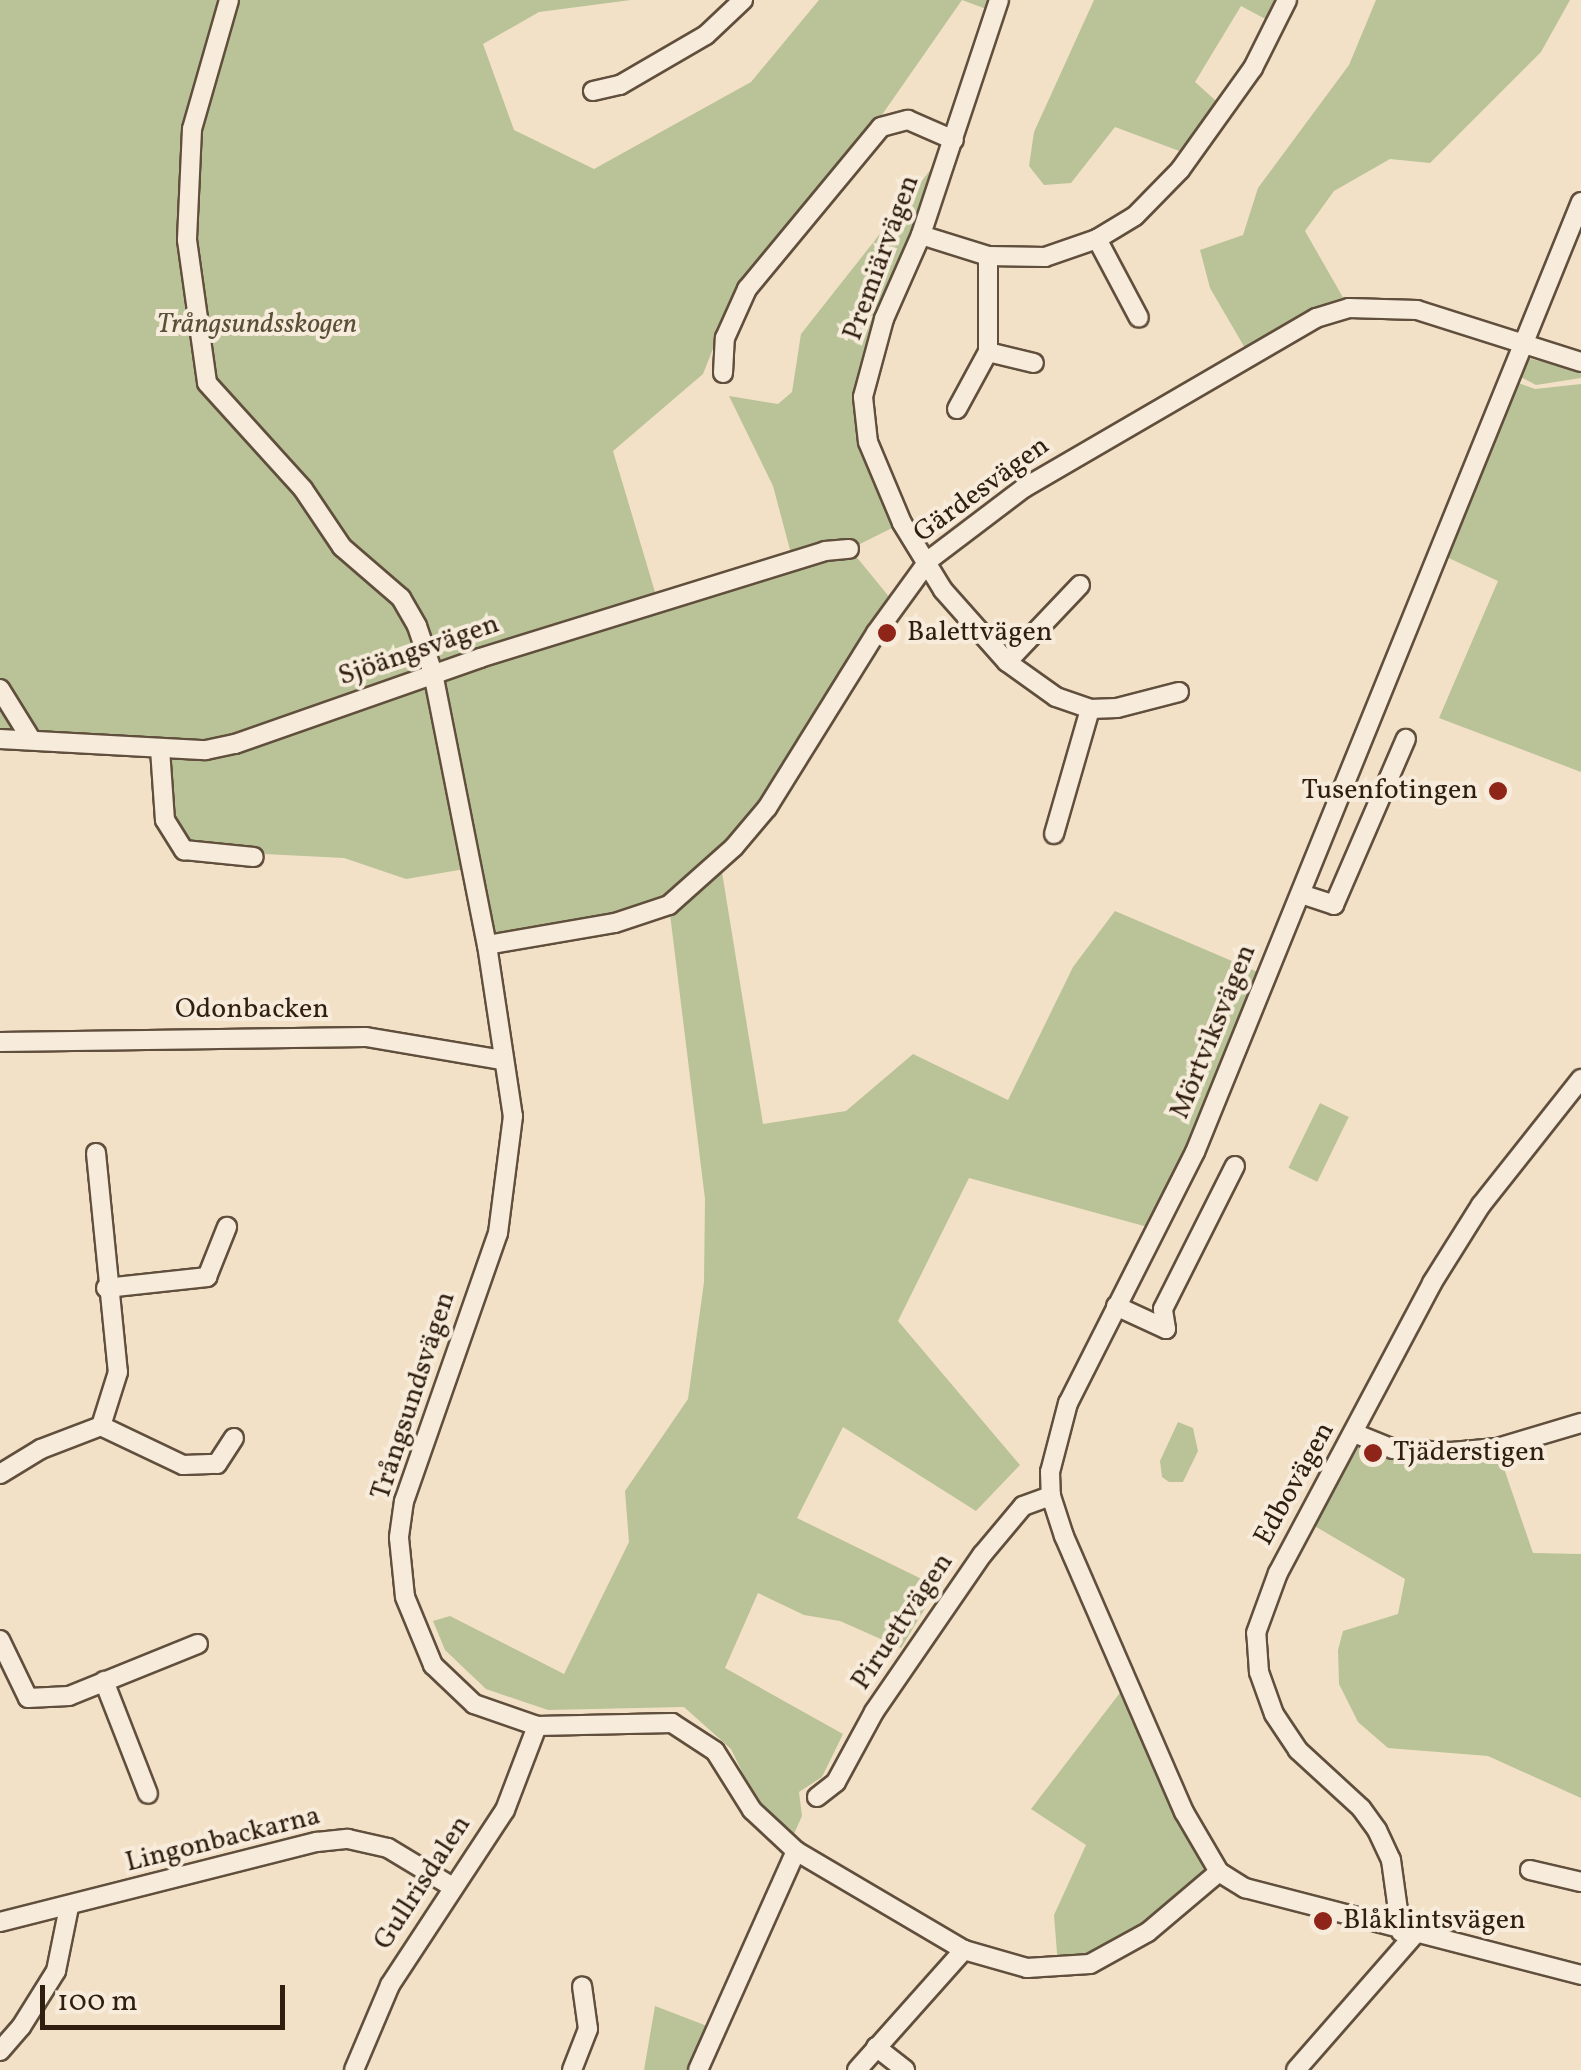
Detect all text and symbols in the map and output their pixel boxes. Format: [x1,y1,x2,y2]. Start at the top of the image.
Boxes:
street label: Premiärvägen [837,171,927,345]
park label: Trångsundsskogen [157,308,357,342]
street label: Gärdesvägen [908,429,1056,551]
street label: Sjöängsvägen [334,608,504,694]
place label: Balettvägen [907,616,1052,650]
marker: Balettvägen [876,622,898,644]
place label: Tusenfotingen [1302,774,1478,808]
marker: Tusenfotingen [1487,780,1509,802]
street label: Mörtviksvägen [1164,940,1264,1124]
street label: Odonbacken [175,993,329,1027]
street label: Trångsundsvägen [365,1288,463,1504]
street label: Edbovägen [1247,1417,1343,1551]
place label: Tjäderstigen [1393,1436,1545,1470]
marker: Tjäderstigen [1362,1442,1384,1464]
street label: Piruettvägen [845,1547,961,1697]
street label: Lingonbackarna [122,1800,324,1880]
street label: Gullrisdalen [367,1810,479,1956]
place label: Blåklintsvägen [1343,1904,1526,1938]
marker: Blåklintsvägen [1312,1910,1334,1932]
scale bar [45,1965,290,2027]
text: 100 m [57,1981,138,2023]

